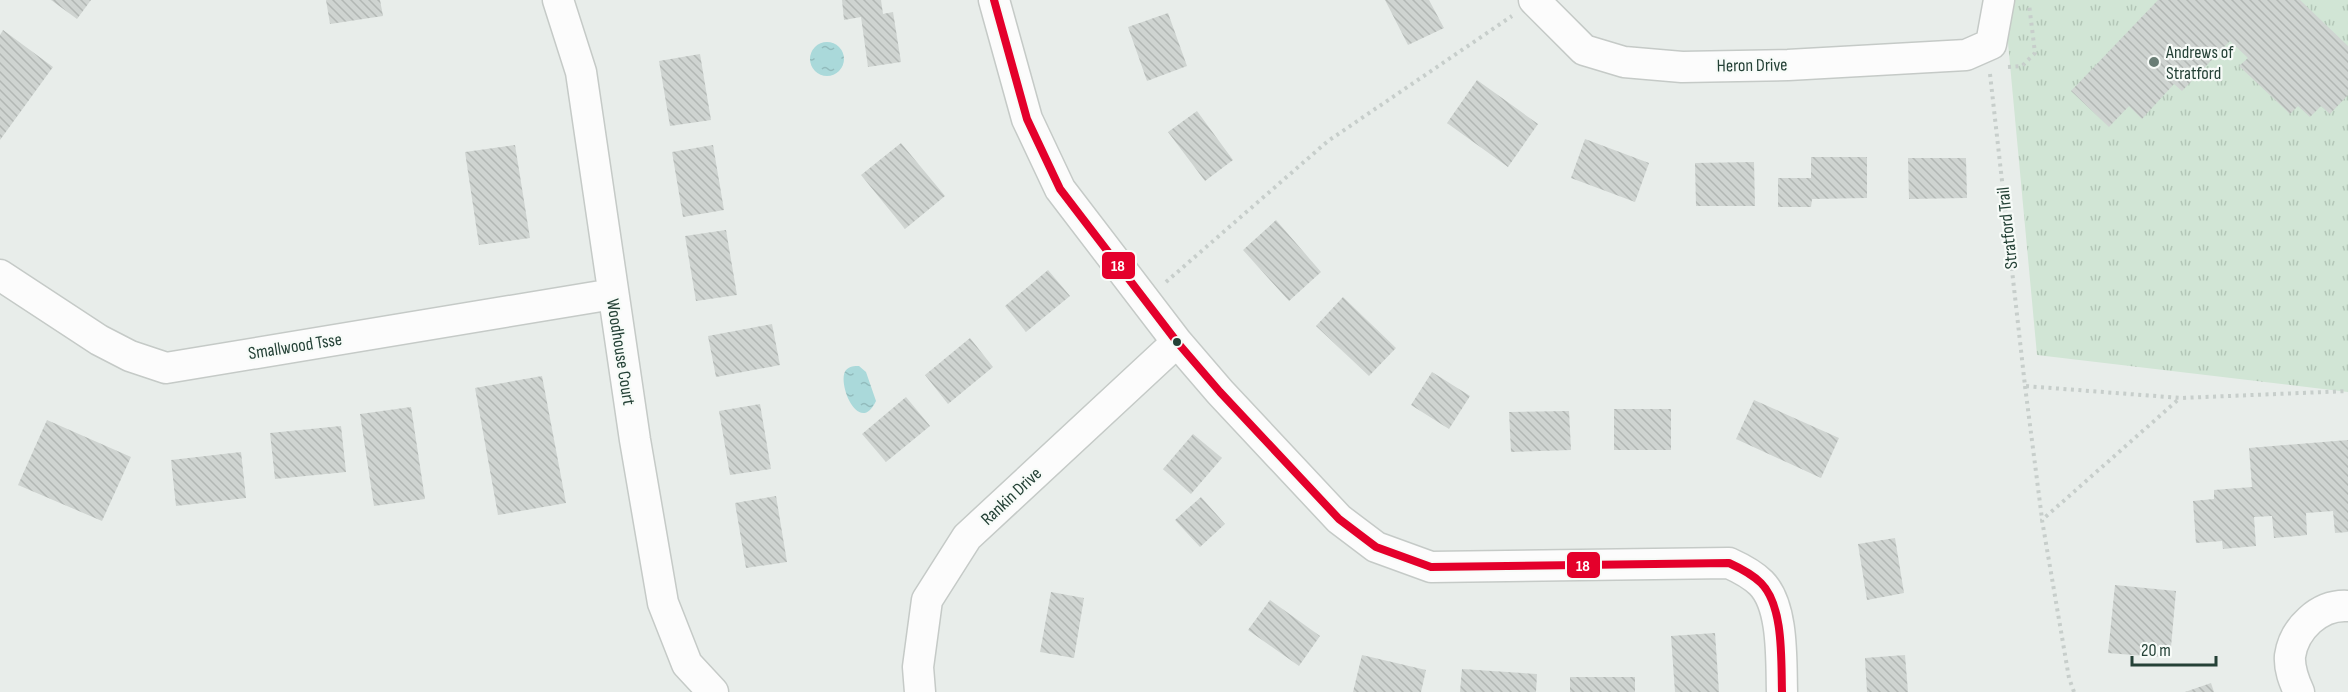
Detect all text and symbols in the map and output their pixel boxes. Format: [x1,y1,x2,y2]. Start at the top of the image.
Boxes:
place label: Andrews of Stratford [2165,42,2234,84]
street label: Heron Drive [1716,54,1788,77]
marker: Andrews of Stratford [2147,55,2161,69]
street label: Stratford Trail [1993,186,2022,270]
line badge: 18 [1101,251,1136,280]
text: 18 [1111,257,1125,276]
street label: Woodhouse Court [602,297,639,407]
street label: Smallwood Tsse [247,329,343,364]
unlabelled marker [1171,336,1183,348]
street label: Rankin Drive [977,463,1046,530]
line badge: 18 [1566,551,1601,579]
text: 18 [1576,557,1590,576]
scale bar [2132,629,2216,667]
text: 20 m [2141,640,2171,661]

